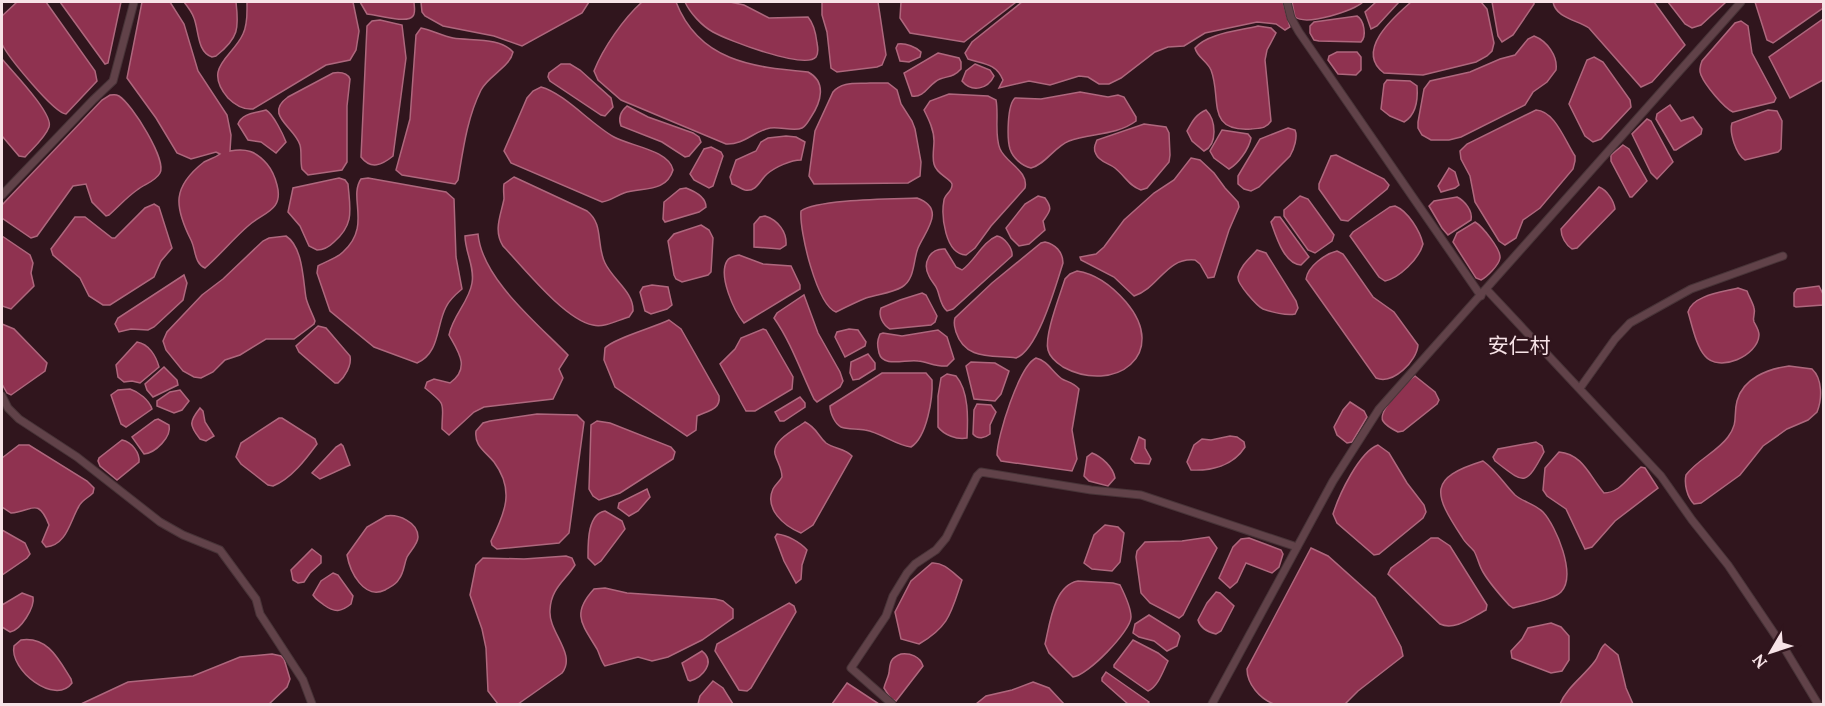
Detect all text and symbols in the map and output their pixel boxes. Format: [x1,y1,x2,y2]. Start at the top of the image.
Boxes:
district label: 安仁村 [1488,332,1551,359]
north arrow [1741,622,1801,682]
text: N [1748,650,1771,673]

